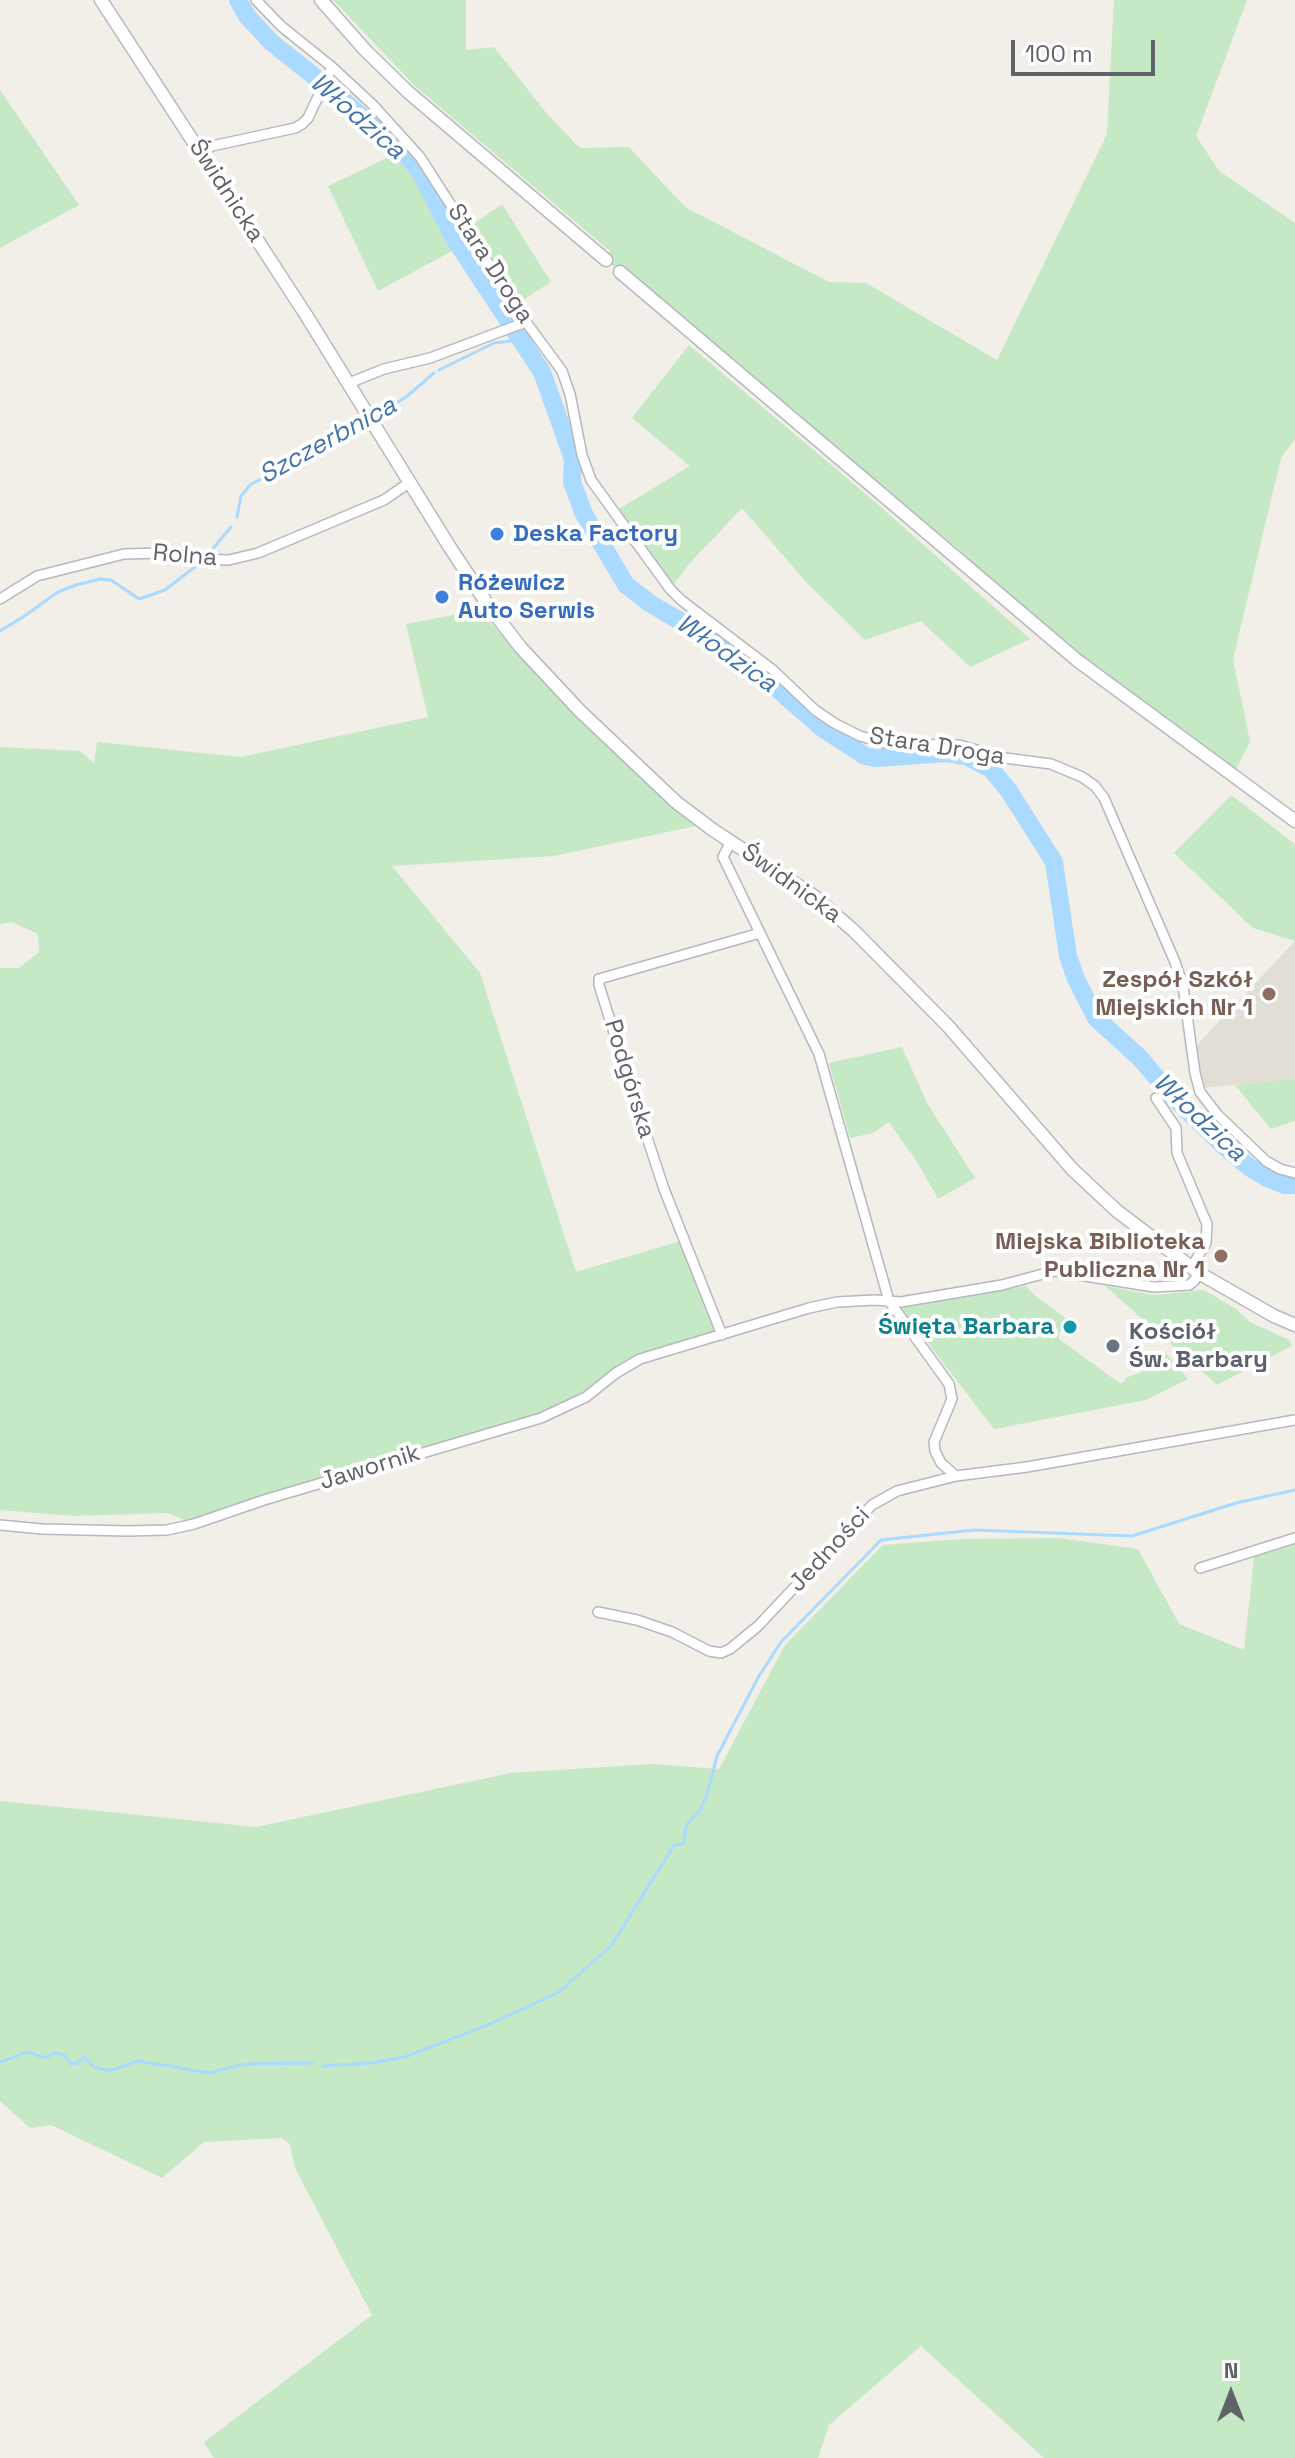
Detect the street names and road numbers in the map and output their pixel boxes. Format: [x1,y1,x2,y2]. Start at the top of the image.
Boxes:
street label: Świdnicka [182,134,270,248]
street label: Stara Droga [441,199,539,329]
street label: Rolna [152,539,218,573]
street label: Stara Droga [867,722,1007,772]
street label: Świdnicka [735,838,847,930]
street label: Podgórska [597,1016,661,1142]
street label: Jawornik [316,1439,424,1497]
street label: Jedności [783,1502,877,1598]

